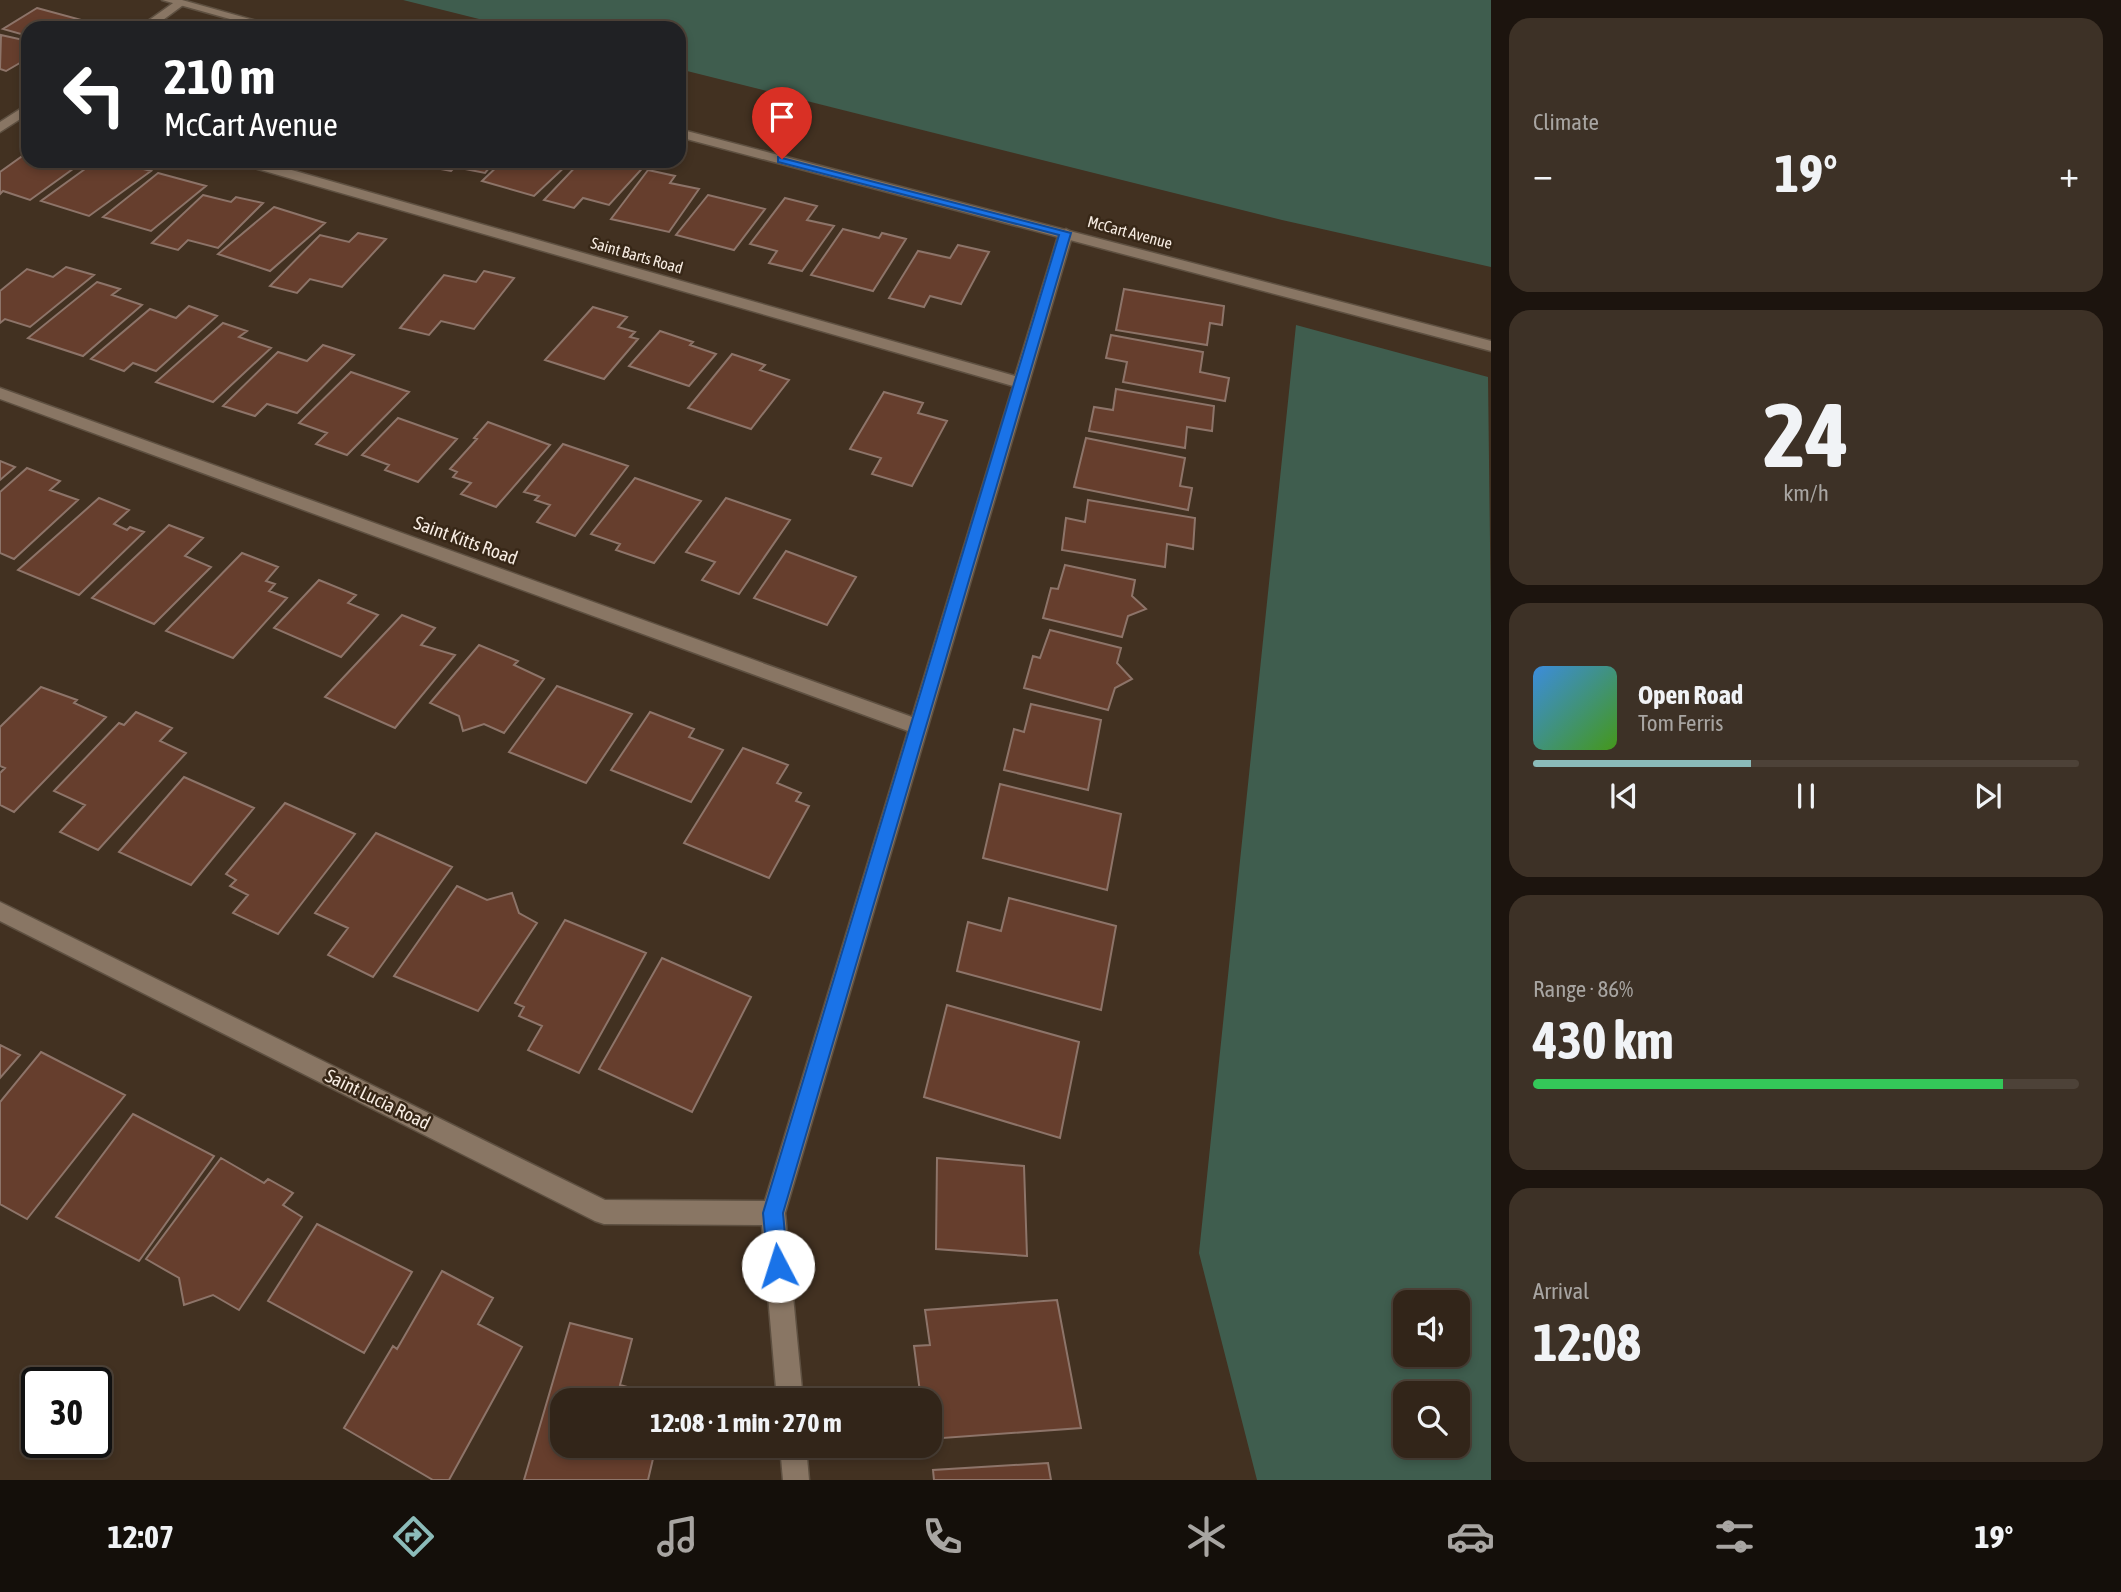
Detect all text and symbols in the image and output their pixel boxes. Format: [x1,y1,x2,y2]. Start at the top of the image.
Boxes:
text: 210 m [164,48,275,104]
icon: left [49,49,140,140]
pin [752,87,812,159]
icon: arrive [763,98,801,136]
text: McCart Avenue [164,106,338,143]
text: Climate [1533,109,1599,135]
text: 19° [1774,143,1838,203]
text: − [1533,152,1553,195]
text: + [2059,152,2079,195]
street label: McCart Avenue [1086,212,1174,252]
street label: Saint Barts Road [589,233,685,277]
text: 24 [1763,382,1849,486]
text: km/h [1783,480,1829,506]
street label: Saint Kitts Road [411,511,521,569]
text: Open Road [1638,680,1743,710]
text: Tom Ferris [1638,710,1723,736]
icon: previous [1605,777,1643,815]
icon: pause [1787,777,1825,815]
icon: next [1969,777,2007,815]
text: Range · 86% [1533,976,1633,1002]
text: 430 km [1533,1010,1674,1070]
street label: Saint Lucia Road [322,1064,434,1134]
position arrow [741,1229,815,1303]
text: Arrival [1533,1278,1589,1304]
map controls [1393,1290,1470,1458]
button: sound [1393,1290,1470,1367]
text: 12:08 [1533,1312,1641,1372]
speed limit sign: 30 [21,1367,112,1458]
button: search [1393,1381,1470,1458]
text: 12:08 · 1 min · 270 m [650,1408,842,1438]
icon: directions [389,1512,438,1561]
icon: music [653,1512,702,1561]
icon: phone [918,1512,967,1561]
icon: climate [1182,1512,1231,1561]
icon: car [1446,1512,1495,1561]
icon: filters [1710,1512,1759,1561]
text: 12:07 [108,1518,174,1555]
text: 19° [1974,1518,2013,1555]

